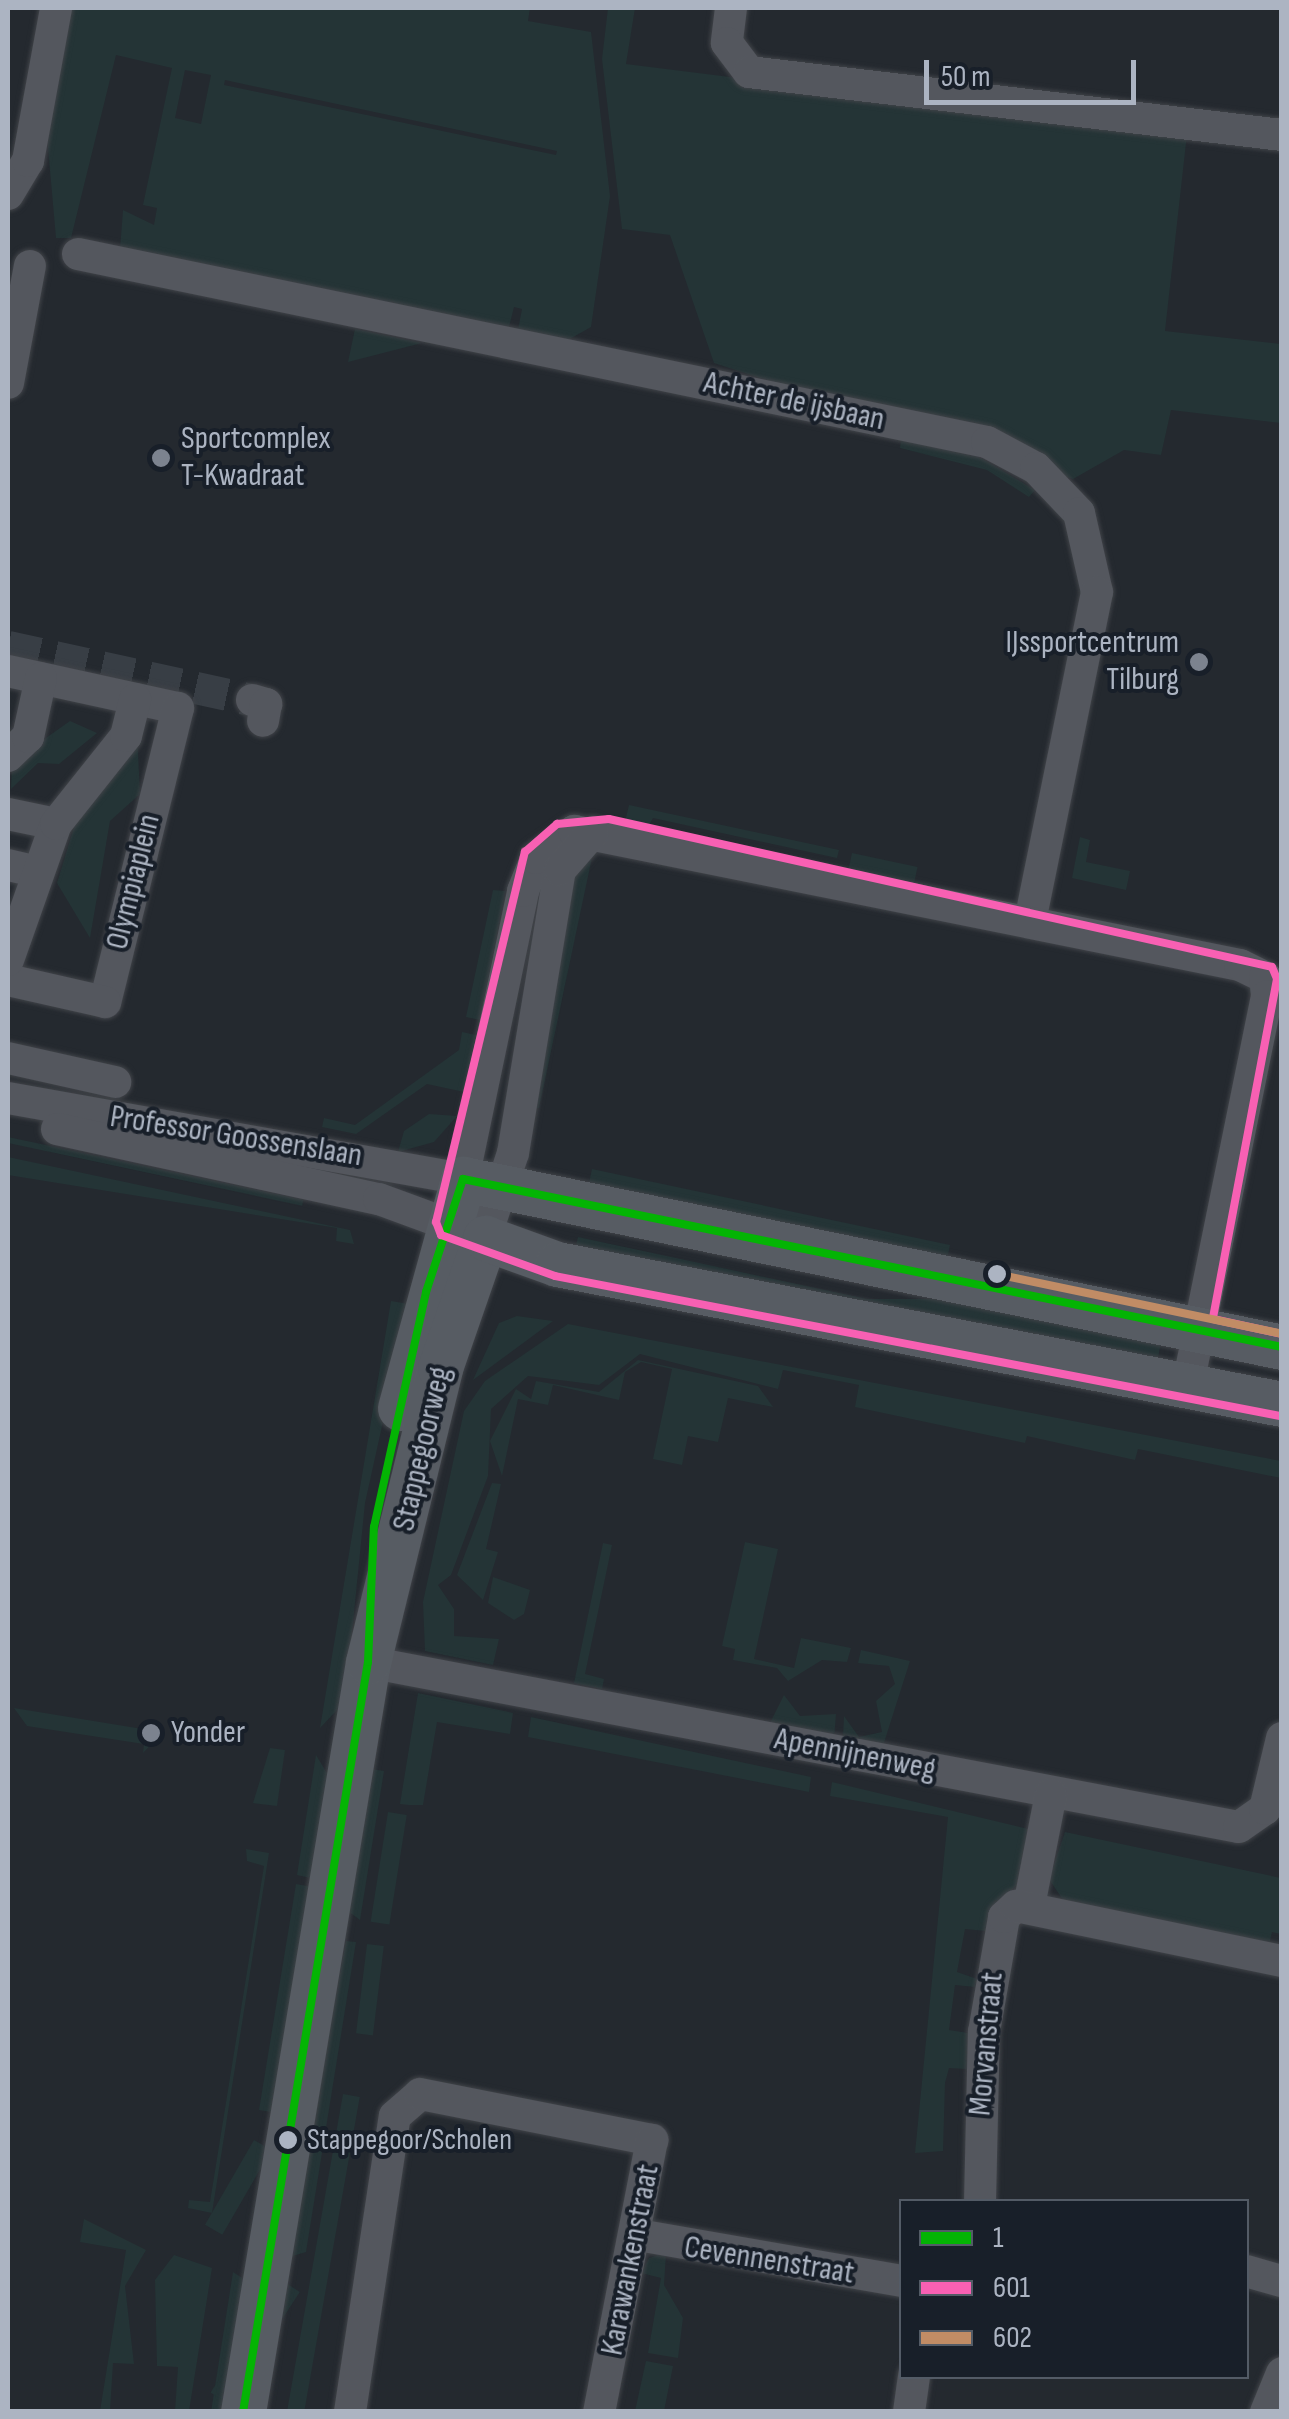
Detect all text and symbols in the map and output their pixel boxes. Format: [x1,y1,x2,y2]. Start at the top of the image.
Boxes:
scale bar [929,40,1142,102]
text: 50 m [941,59,990,95]
street label: Achter de ijsbaan [700,364,888,440]
place label: Sportcomplex T-Kwadraat [181,421,331,496]
marker: Sportcomplex T-Kwadraat [150,447,172,469]
place label: IJssportcentrum Tilburg [1005,625,1179,700]
marker: IJssportcentrum Tilburg [1188,651,1210,673]
street label: Olympiaplein [99,810,169,954]
street label: Professor Goossenslaan [107,1098,365,1176]
unlabelled marker [987,1264,1007,1284]
street label: Stappegoorweg [385,1363,461,1535]
place label: Yonder [171,1714,245,1752]
street label: Apennijnenweg [771,1721,939,1789]
marker: Yonder [140,1722,162,1744]
street label: Morvanstraat [962,1971,1012,2117]
place label: Stappegoor/Scholen [307,2122,512,2158]
marker: Stappegoor/Scholen [278,2130,298,2150]
street label: Karawankenstraat [594,2161,668,2359]
legend [899,2199,1249,2379]
text: 1 [993,2220,1004,2256]
street label: Cevennenstraat [681,2229,857,2293]
text: 601 [993,2270,1030,2306]
text: 602 [993,2320,1032,2356]

